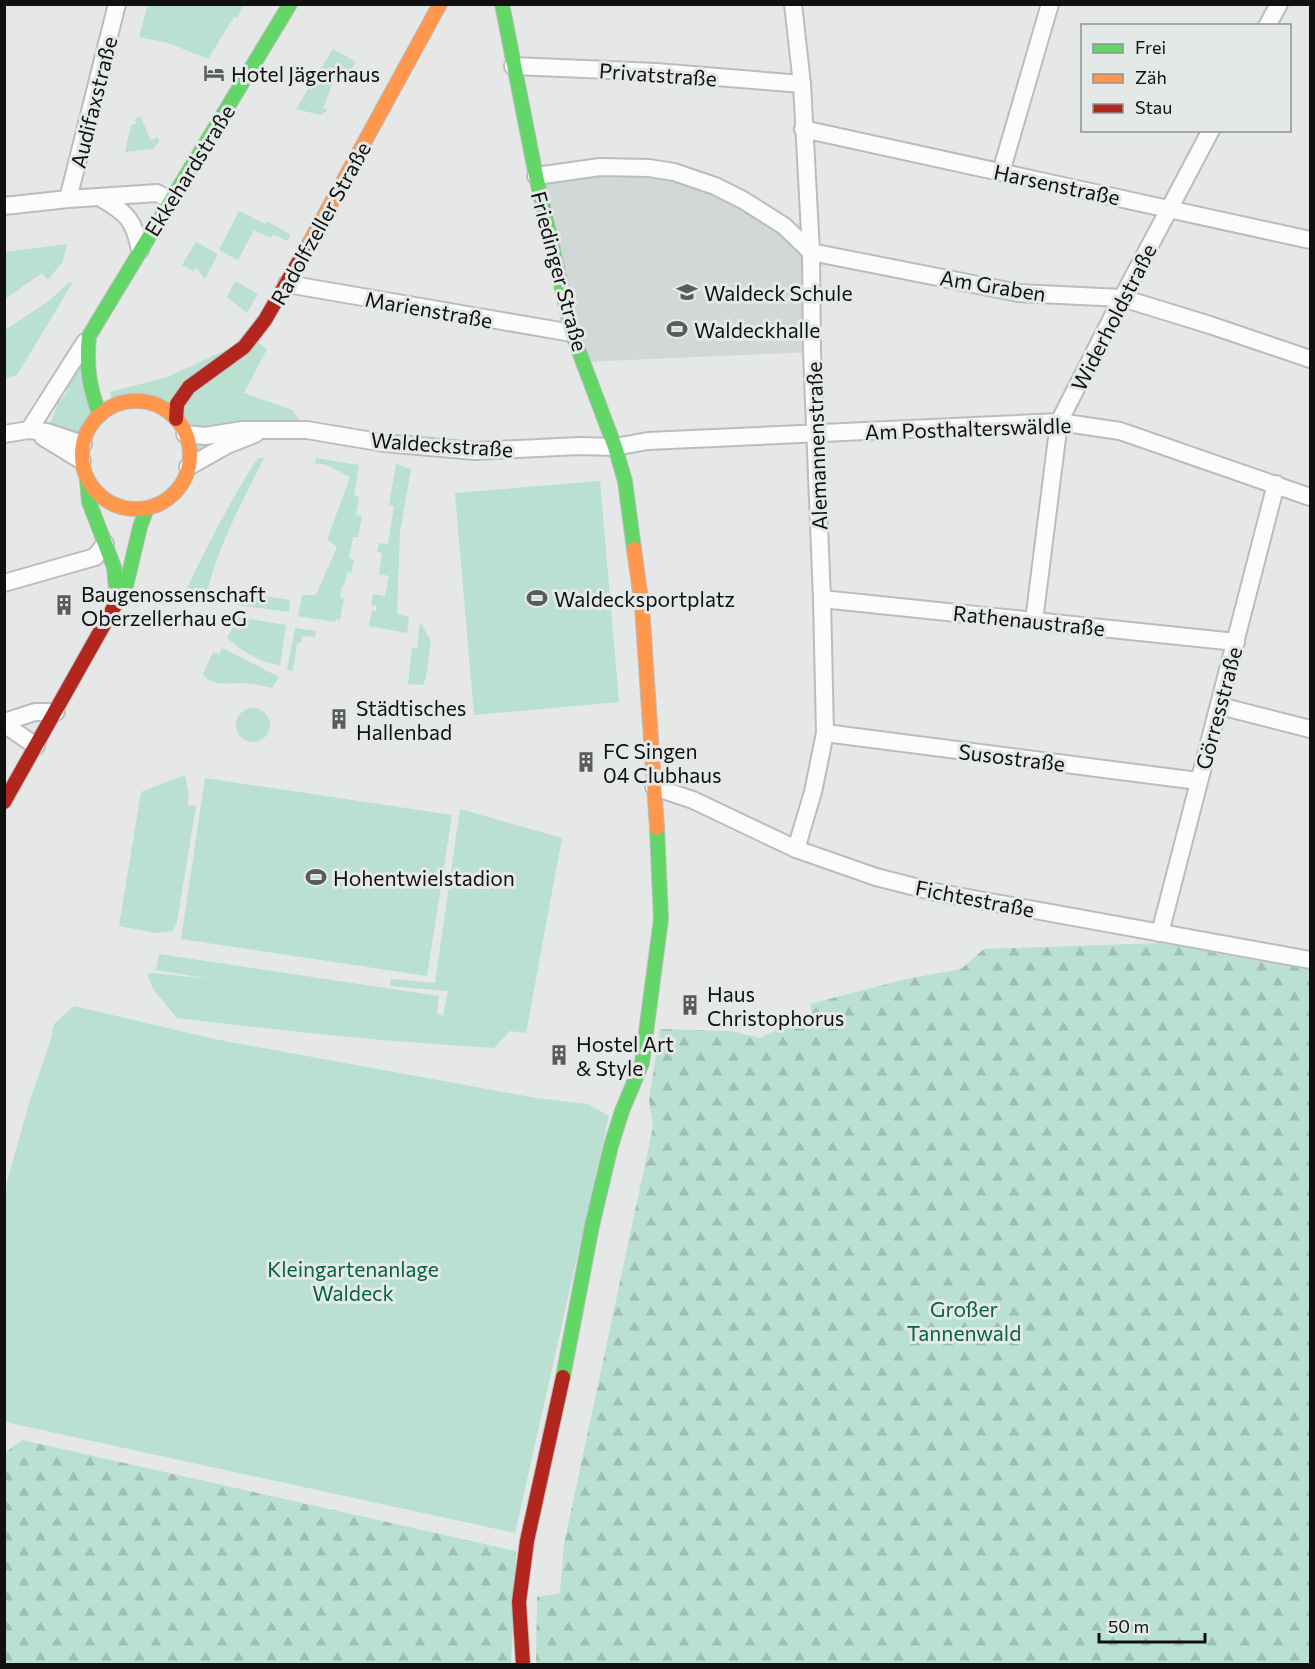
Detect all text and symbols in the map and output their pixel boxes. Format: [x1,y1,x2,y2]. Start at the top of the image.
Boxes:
legend [1081,24,1291,132]
street label: Audifaxstraße [65,34,121,170]
text: Frei [1135,36,1166,58]
street label: Privatstraße [598,57,718,91]
hotel icon: Hotel Jägerhaus [202,61,226,85]
place label: Hotel Jägerhaus [231,61,380,86]
text: Zäh [1135,66,1167,88]
text: Stau [1135,96,1172,118]
street label: Ekkehardstraße [139,100,239,240]
street label: Radolfzeller Straße [265,137,375,309]
street label: Harsenstraße [992,158,1122,210]
street label: Friedinger Straße [527,188,593,354]
street label: Widerholdstraße [1065,239,1161,395]
street label: Am Graben [938,264,1048,306]
school or university icon: Waldeck Schule [675,280,699,304]
place label: Waldeck Schule [704,280,853,305]
street label: Marienstraße [363,286,495,332]
sports icon: Waldeckhalle [665,317,689,341]
place label: Waldeckhalle [694,317,820,342]
street label: Alemannenstraße [801,361,831,531]
street label: Am Posthalterswäldle [864,412,1072,444]
street label: Waldeckstraße [370,427,514,461]
place label: Baugenossenschaft Oberzellerhau eG [81,581,266,630]
sports icon: Waldecksportplatz [525,586,549,610]
place label: Waldecksportplatz [554,586,735,611]
building icon: Baugenossenschaft Oberzellerhau eG [52,593,76,617]
street label: Rathenaustraße [952,600,1106,640]
street label: Görresstraße [1190,644,1246,772]
place label: Städtisches Hallenbad [356,695,466,744]
building icon: Städtisches Hallenbad [327,707,351,731]
place label: FC Singen 04 Clubhaus [603,738,722,787]
street label: Susostraße [957,738,1067,776]
building icon: FC Singen 04 Clubhaus [574,750,598,774]
sports icon: Hohentwielstadion [304,865,328,889]
place label: Hohentwielstadion [333,865,515,890]
street label: Fichtestraße [913,874,1037,922]
place label: Haus Christophorus [707,981,844,1030]
building icon: Haus Christophorus [678,993,702,1017]
place label: Hostel Art & Style [576,1031,674,1080]
building icon: Hostel Art & Style [547,1043,571,1067]
park label: Kleingartenanlage Waldeck [267,1256,439,1305]
park label: Großer Tannenwald [907,1296,1021,1345]
scale bar [1099,1606,1206,1644]
text: 50 m [1108,1615,1149,1637]

